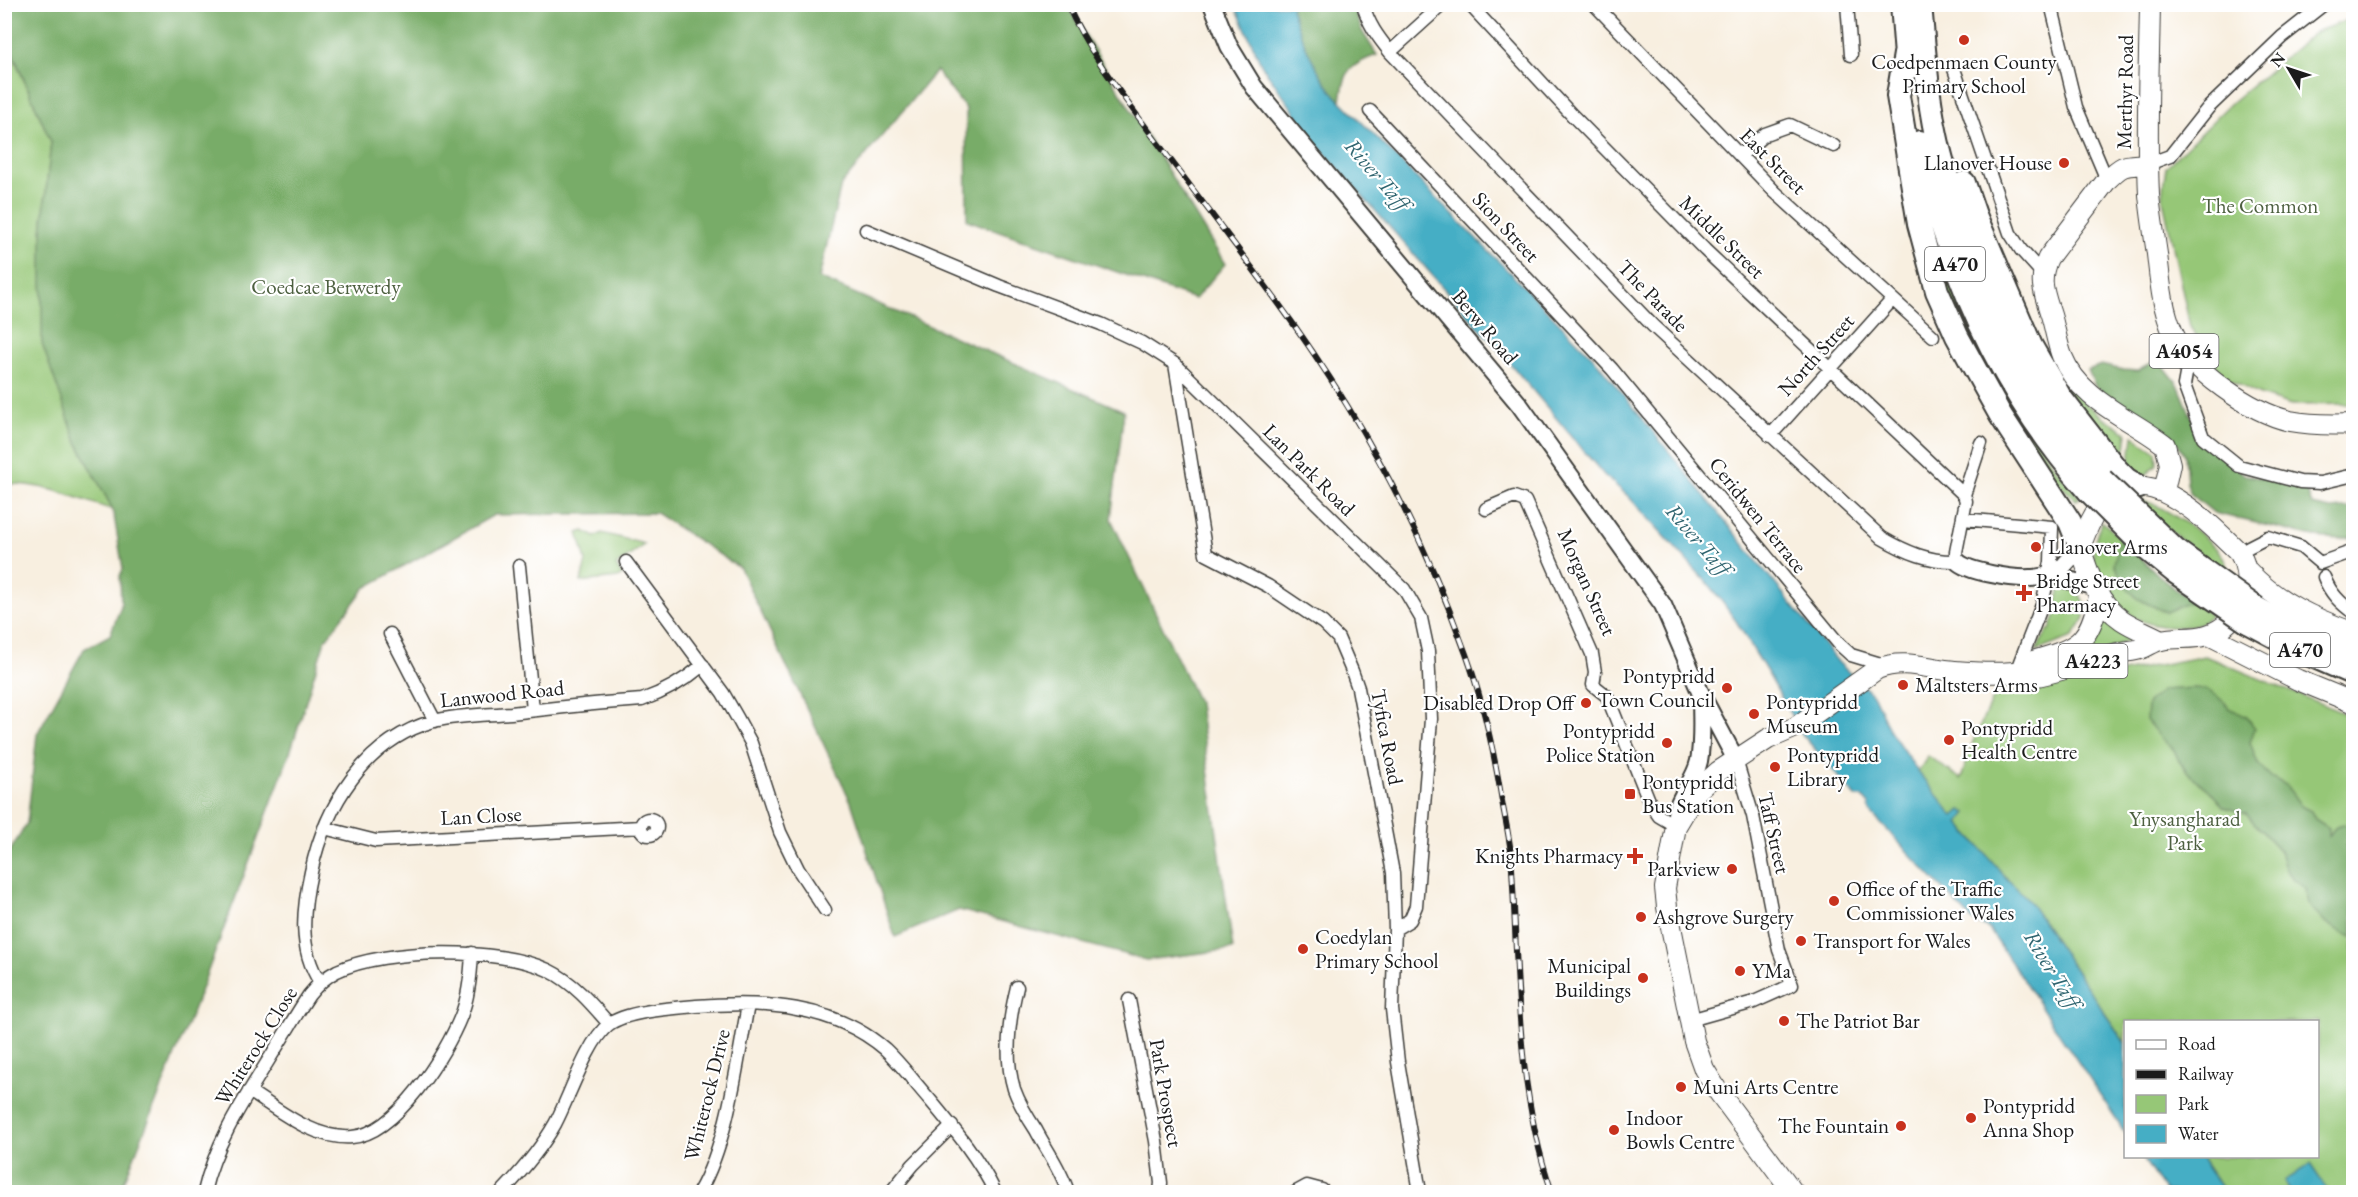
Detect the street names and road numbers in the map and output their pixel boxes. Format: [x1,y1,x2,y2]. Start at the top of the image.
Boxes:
street label: Merthyr Road [2110,34,2139,150]
street label: East Street [1734,122,1813,200]
street label: Sion Street [1467,186,1546,268]
street label: Middle Street [1674,189,1771,284]
road number: A470 [1925,247,1985,281]
street label: The Parade [1612,254,1694,338]
street label: Berw Road [1446,283,1525,370]
street label: North Street [1772,308,1860,402]
road number: A4054 [2150,334,2218,368]
street label: Lan Park Road [1257,418,1362,522]
street label: Ceridwen Terrace [1703,451,1814,578]
street label: Morgan Street [1552,524,1623,640]
road number: A470 [2270,633,2330,667]
road number: A4223 [2058,644,2128,678]
street label: Lanwood Road [439,674,566,713]
street label: Tyfica Road [1365,687,1410,787]
street label: Taff Street [1752,790,1797,877]
street label: Lan Close [440,800,522,831]
street label: Whiterock Close [208,981,303,1110]
street label: Whiterock Drive [677,1026,736,1164]
street label: Park Prospect [1144,1037,1189,1150]

